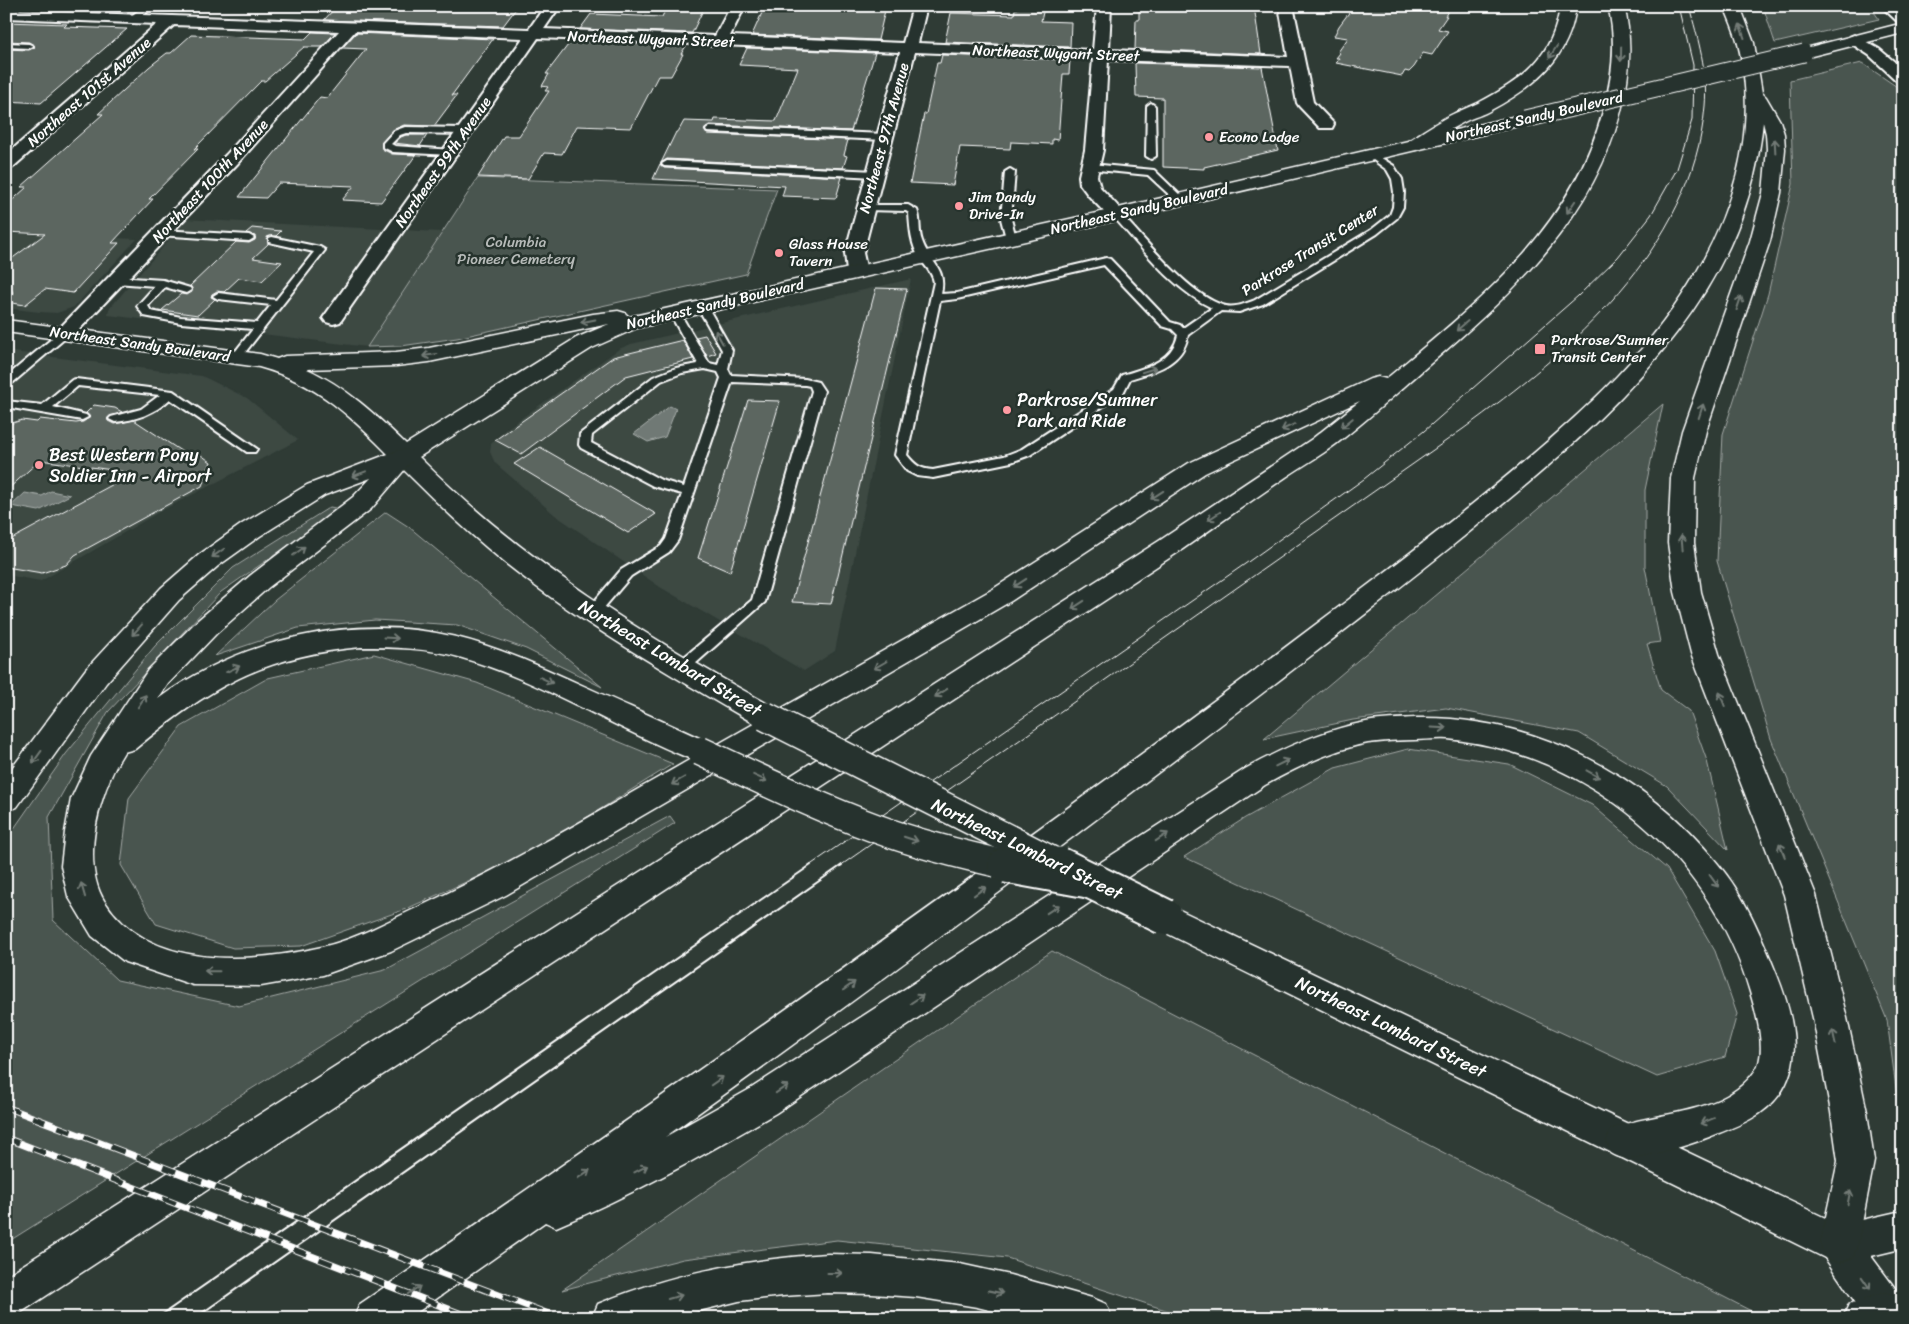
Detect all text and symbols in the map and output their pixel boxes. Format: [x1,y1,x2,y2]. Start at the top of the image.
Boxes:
street label: Northeast Wygant Street [567,23,736,55]
one-way arrow [1737,23,1747,39]
street label: Northeast 101st Avenue [21,30,157,154]
street label: Northeast Wygant Street [972,37,1141,69]
one-way arrow [1548,44,1558,58]
one-way arrow [1616,46,1626,62]
street label: Northeast 97th Avenue [851,60,917,216]
street label: Northeast Sandy Boulevard [1443,84,1627,150]
street label: Northeast 99th Avenue [388,91,498,233]
street label: Northeast 100th Avenue [145,113,275,249]
place label: Econo Lodge [1219,124,1300,150]
marker: Econo Lodge [1203,131,1215,143]
one-way arrow [1771,138,1780,154]
street label: Northeast Sandy Boulevard [1048,176,1232,242]
place label: Jim Dandy Drive-In [968,184,1036,227]
street label: Parkrose Transit Center [1236,197,1385,303]
one-way arrow [1566,199,1576,213]
marker: Jim Dandy Drive-In [953,200,965,212]
park label: Columbia Pioneer Cemetery [457,229,575,272]
place label: Glass House Tavern [789,231,868,274]
marker: Glass House Tavern [773,247,785,259]
street label: Northeast Sandy Boulevard [624,271,808,337]
one-way arrow [1735,296,1744,311]
one-way arrow [581,317,597,326]
street label: Northeast Sandy Boulevard [48,318,233,370]
one-way arrow [1456,321,1469,332]
place label: Parkrose/Sumner Transit Center [1551,327,1669,370]
one-way arrow [714,329,724,344]
marker: Parkrose/Sumner Transit Center [1533,342,1547,356]
one-way arrow [422,350,438,360]
one-way arrow [1140,364,1156,374]
place label: Parkrose/Sumner Park and Ride [1017,384,1159,437]
one-way arrow [1696,403,1706,419]
marker: Parkrose/Sumner Park and Ride [1001,404,1013,416]
one-way arrow [1341,417,1354,428]
one-way arrow [1281,422,1296,432]
place label: Best Western Pony Soldier Inn - Airport [49,439,212,492]
marker: Best Western Pony Soldier Inn - Airport [33,459,45,471]
one-way arrow [351,470,367,479]
one-way arrow [1150,490,1164,500]
one-way arrow [1207,511,1221,521]
one-way arrow [1677,535,1686,551]
one-way arrow [292,546,305,557]
one-way arrow [211,548,225,558]
one-way arrow [1013,578,1027,588]
street label: Northeast Lombard Street [572,590,769,726]
one-way arrow [1071,600,1085,610]
one-way arrow [131,623,143,636]
one-way arrow [382,633,398,642]
one-way arrow [873,661,887,671]
one-way arrow [225,664,240,674]
one-way arrow [538,675,553,685]
one-way arrow [935,688,949,698]
one-way arrow [1717,692,1726,707]
one-way arrow [138,694,148,708]
one-way arrow [1431,724,1447,733]
one-way arrow [31,750,42,763]
one-way arrow [1274,757,1289,767]
one-way arrow [1586,769,1600,779]
one-way arrow [752,774,767,784]
one-way arrow [671,776,686,786]
street label: Northeast Lombard Street [926,789,1129,910]
one-way arrow [1155,832,1169,842]
one-way arrow [903,835,919,845]
one-way arrow [1777,843,1787,858]
one-way arrow [1709,873,1719,887]
one-way arrow [78,883,88,899]
one-way arrow [973,886,987,896]
one-way arrow [1046,904,1060,914]
one-way arrow [205,966,221,976]
street label: Northeast Lombard Street [1290,967,1493,1088]
one-way arrow [842,981,856,991]
one-way arrow [910,993,924,1003]
one-way arrow [1829,1029,1838,1045]
one-way arrow [710,1076,724,1086]
one-way arrow [775,1083,789,1094]
one-way arrow [1700,1117,1715,1126]
one-way arrow [633,1164,648,1174]
one-way arrow [577,1169,591,1179]
one-way arrow [1844,1189,1854,1205]
one-way arrow [826,1268,843,1278]
one-way arrow [1861,1276,1871,1290]
one-way arrow [407,1285,421,1295]
one-way arrow [988,1288,1004,1297]
one-way arrow [666,1291,682,1301]

